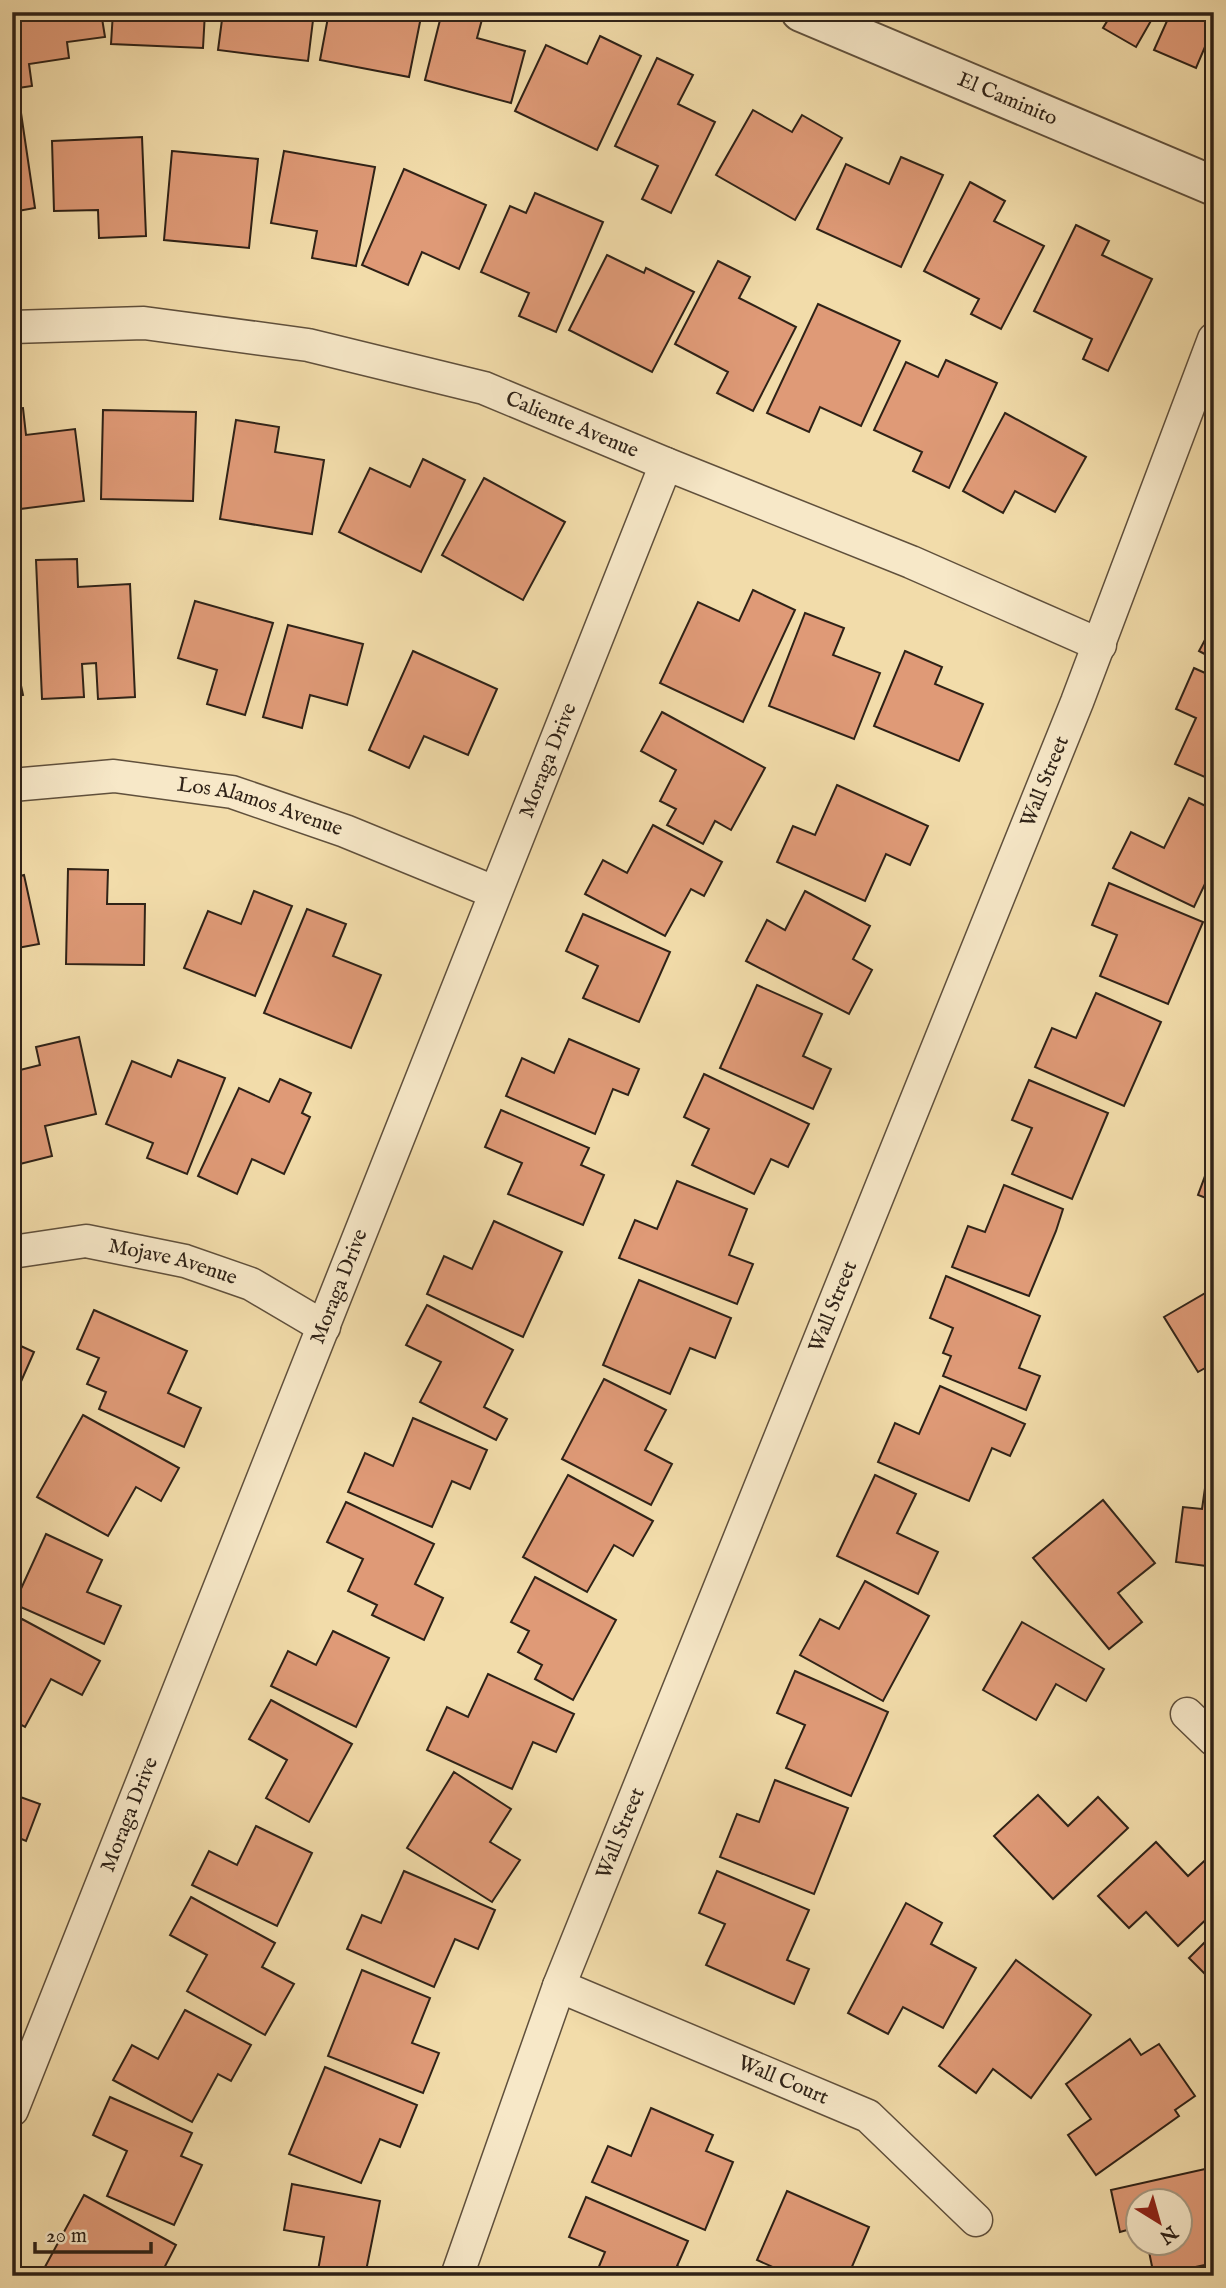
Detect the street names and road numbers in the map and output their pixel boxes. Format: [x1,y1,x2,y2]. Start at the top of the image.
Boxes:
street label: El Caminito [953,66,1062,132]
street label: Caliente Avenue [501,385,643,465]
street label: Moraga Drive [513,699,583,822]
street label: Wall Street [1014,732,1075,831]
street label: Los Alamos Avenue [176,771,347,843]
street label: Moraga Drive [304,1225,374,1348]
street label: Mojave Avenue [106,1232,241,1292]
street label: Wall Street [803,1257,864,1356]
street label: Moraga Drive [94,1753,165,1876]
street label: Wall Street [590,1784,651,1883]
street label: Wall Court [733,2049,832,2111]

